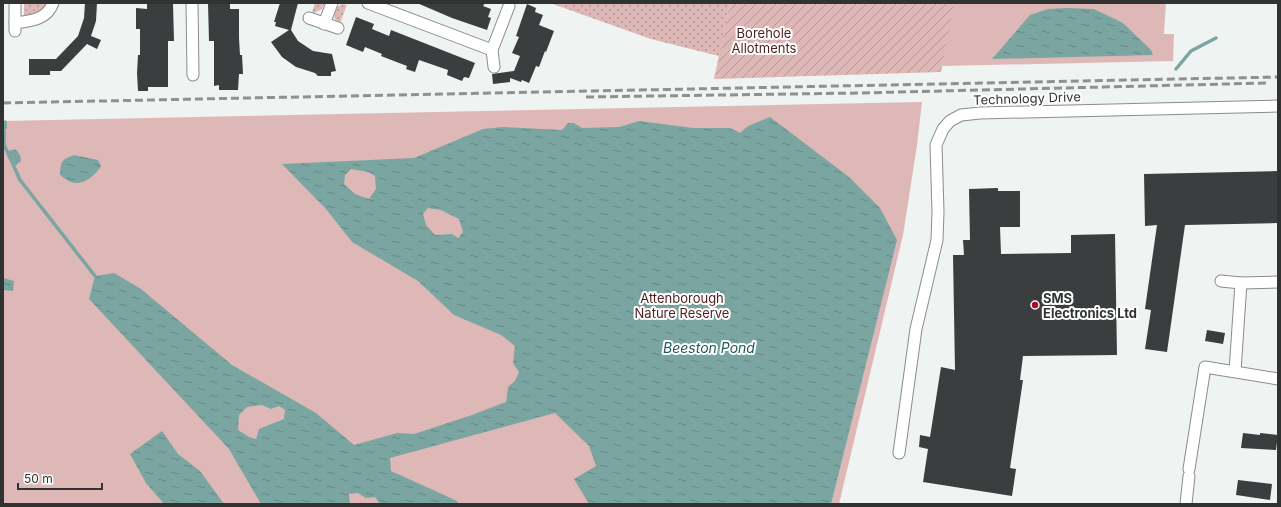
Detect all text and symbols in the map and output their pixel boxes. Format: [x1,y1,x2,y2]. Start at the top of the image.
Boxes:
park label: Borehole Allotments [732,25,797,56]
street label: Technology Drive [973,88,1081,108]
park label: Attenborough Nature Reserve [635,290,729,321]
place label: SMS Electronics Ltd [1043,290,1137,321]
marker: SMS Electronics Ltd [1030,300,1040,310]
water label: Beeston Pond [663,339,755,356]
scale bar [18,465,102,491]
text: 50 m [24,471,53,486]

